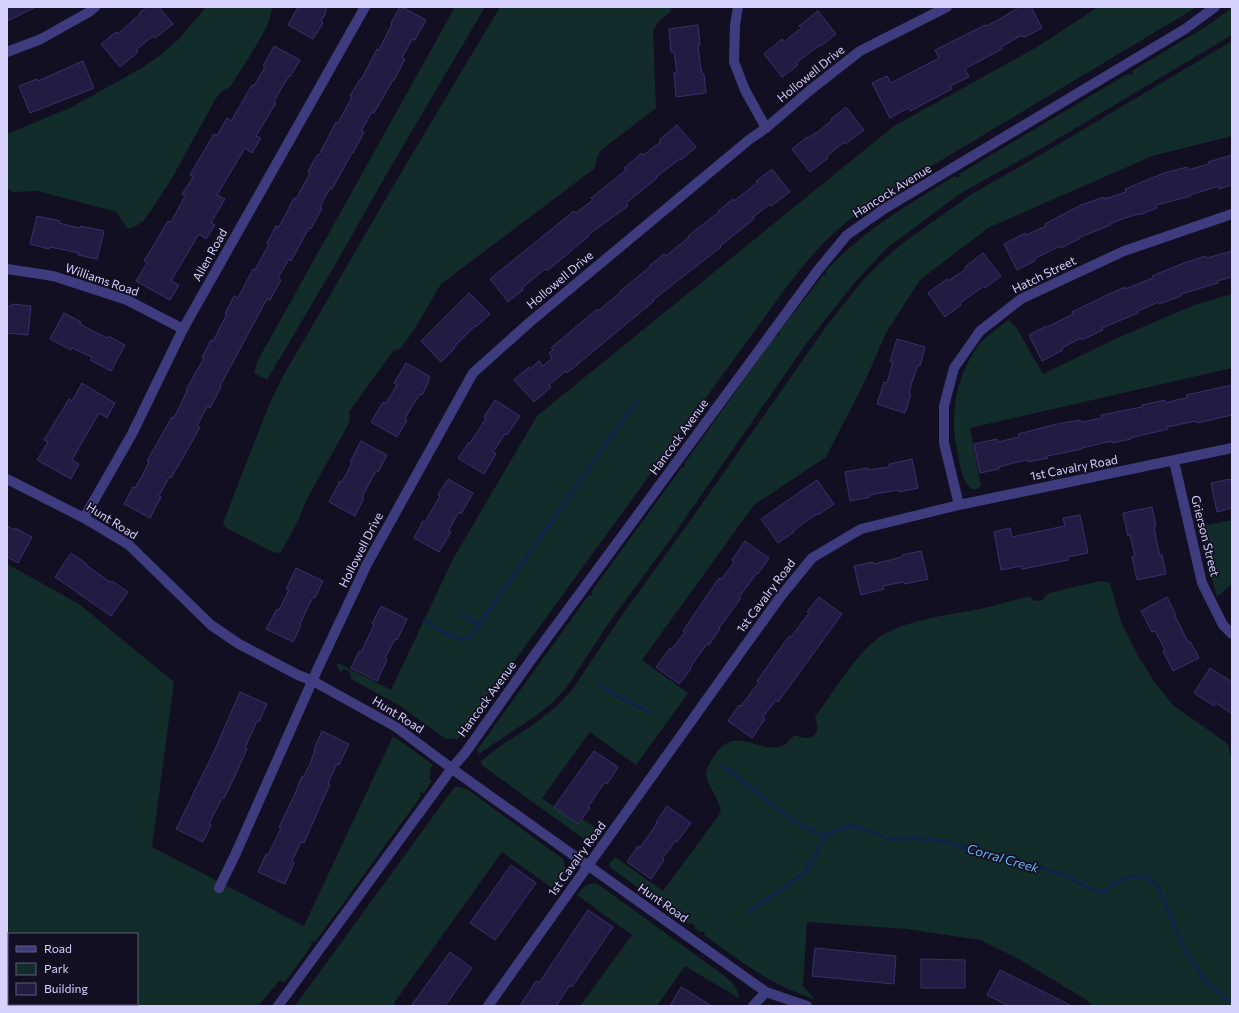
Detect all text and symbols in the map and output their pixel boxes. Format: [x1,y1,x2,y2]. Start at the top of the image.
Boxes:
street label: Hollowell Drive [774,42,847,105]
street label: Hancock Avenue [850,160,933,220]
street label: Allen Road [189,226,229,283]
street label: Hollowell Drive [523,247,595,311]
street label: Hatch Street [1009,253,1078,296]
street label: Williams Road [64,260,141,298]
street label: Hancock Avenue [646,396,710,477]
street label: 1st Cavalry Road [1029,452,1119,482]
street label: Grierson Street [1189,494,1223,578]
street label: Hunt Road [84,499,141,541]
street label: Hollowell Drive [335,510,385,589]
street label: 1st Cavalry Road [733,556,798,635]
street label: Hancock Avenue [454,658,518,739]
street label: Hunt Road [370,693,427,735]
street label: 1st Cavalry Road [544,818,608,898]
water label: Corral Creek [965,840,1042,876]
street label: Hunt Road [636,880,691,925]
legend [8,933,138,1005]
text: Road [44,941,72,955]
text: Park [44,961,70,975]
text: Building [44,981,88,995]

